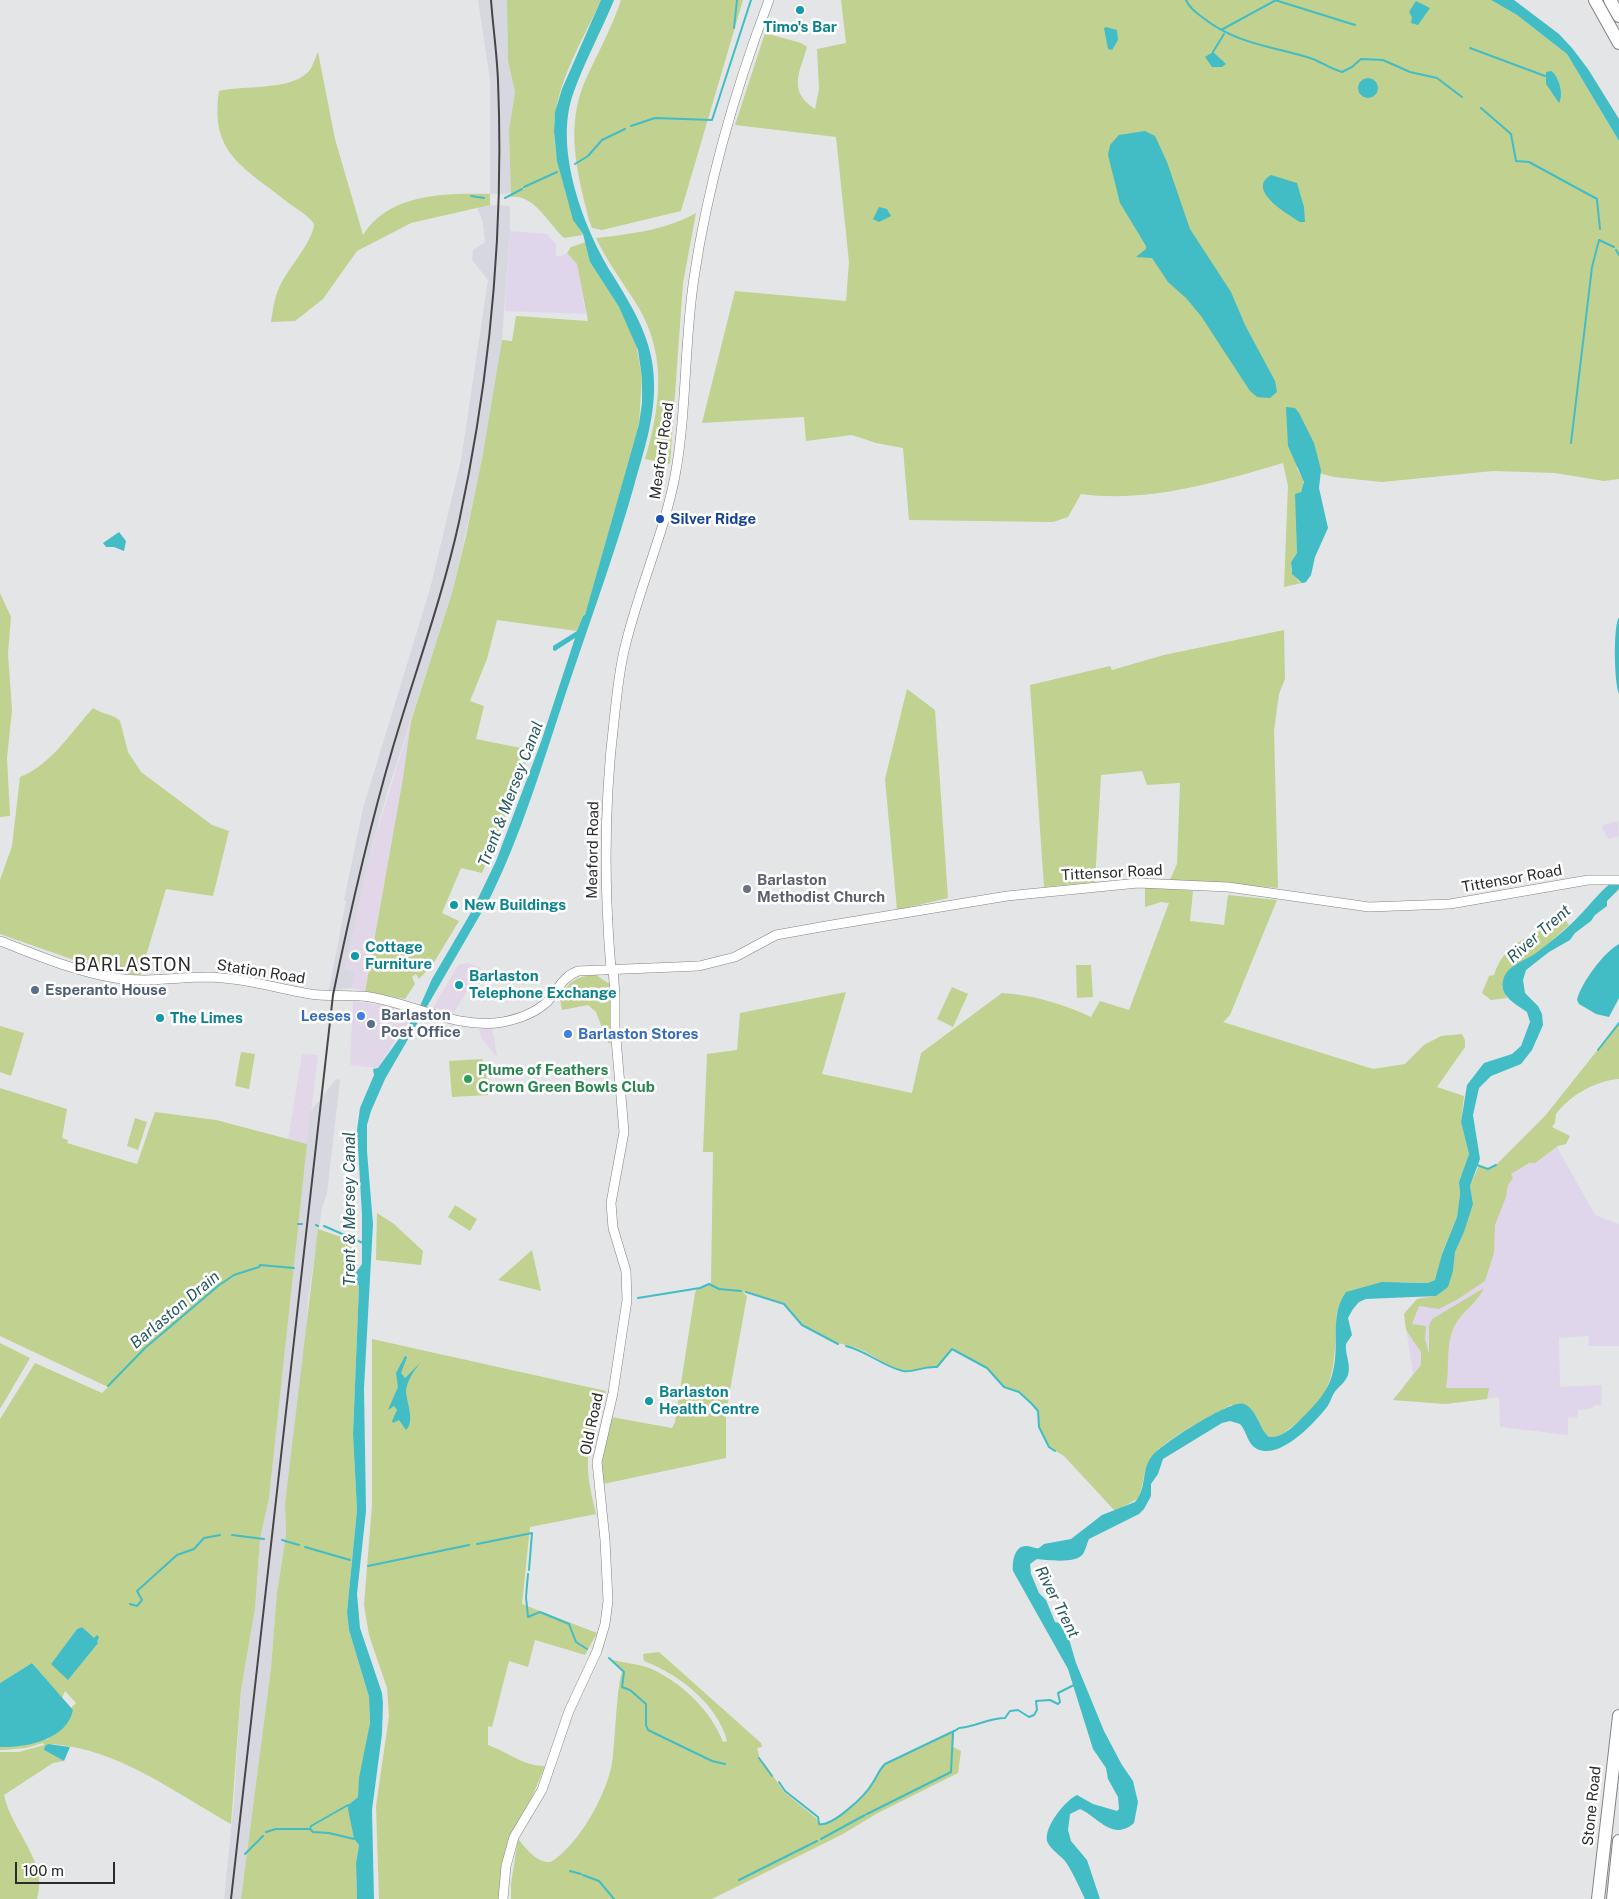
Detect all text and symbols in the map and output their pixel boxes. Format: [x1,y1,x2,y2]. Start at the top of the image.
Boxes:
marker: Timo's Bar [794,4,806,16]
place label: Timo's Bar [763,18,837,36]
street label: Meaford Road [646,401,678,501]
place label: Silver Ridge [670,510,756,528]
marker: Silver Ridge [654,513,666,525]
water label: Trent & Mersey Canal [474,719,548,869]
street label: Meaford Road [583,801,603,899]
street label: Tittensor Road [1061,861,1163,885]
street label: Tittensor Road [1460,861,1564,897]
place label: Barlaston Methodist Church [757,871,885,906]
marker: Barlaston Methodist Church [741,883,753,895]
place label: New Buildings [464,896,566,914]
marker: New Buildings [448,899,460,911]
water label: River Trent [1503,901,1575,967]
place label: Cottage Furniture [365,938,432,973]
marker: Cottage Furniture [349,950,361,962]
district label: BARLASTON [73,954,193,976]
street label: Station Road [215,956,307,988]
place label: Barlaston Telephone Exchange [469,967,617,1002]
marker: Barlaston Telephone Exchange [453,979,465,991]
place label: Esperanto House [45,981,167,999]
marker: Esperanto House [29,984,41,996]
place label: Barlaston Post Office [381,1006,461,1041]
place label: Leeses [301,1007,351,1025]
place label: The Limes [170,1009,243,1027]
marker: Leeses [355,1010,367,1022]
marker: The Limes [154,1012,166,1024]
marker: Barlaston Post Office [365,1018,377,1030]
place label: Barlaston Stores [578,1025,698,1043]
marker: Barlaston Stores [562,1028,574,1040]
place label: Plume of Feathers Crown Green Bowls Club [478,1061,655,1096]
marker: Plume of Feathers Crown Green Bowls Club [462,1073,474,1085]
water label: Trent & Mersey Canal [340,1132,360,1286]
water label: Barlaston Drain [126,1267,224,1353]
place label: Barlaston Health Centre [659,1383,759,1418]
street label: Old Road [577,1391,607,1457]
marker: Barlaston Health Centre [643,1395,655,1407]
water label: River Trent [1031,1563,1083,1641]
street label: Stone Road [1579,1765,1605,1847]
scale bar [18,1852,118,1884]
text: 100 m [23,1862,64,1879]

